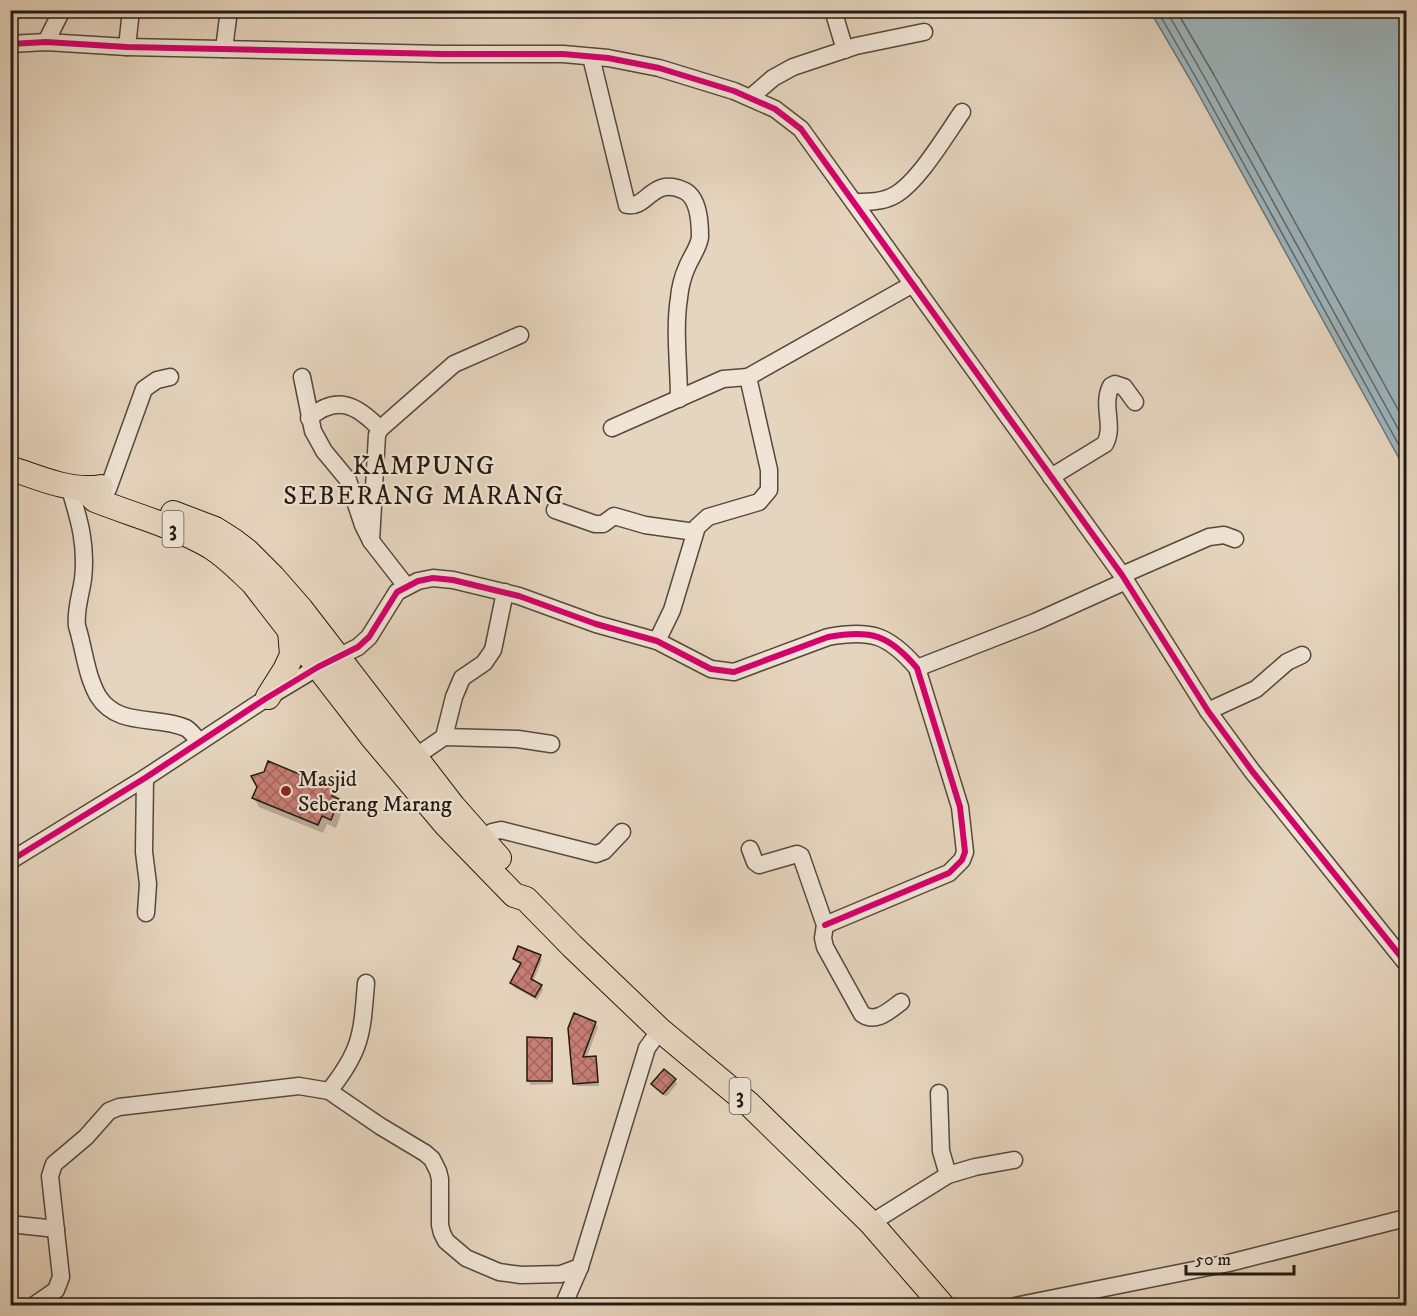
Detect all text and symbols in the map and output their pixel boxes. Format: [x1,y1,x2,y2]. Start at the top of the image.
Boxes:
district label: KAMPUNG SEBERANG MARANG [283,450,565,513]
road number: 3 [162,511,184,547]
place label: Masjid Seberang Marang [298,766,452,818]
marker: Masjid Seberang Marang [279,784,293,798]
road number: 3 [730,1078,750,1114]
scale bar [1186,1238,1294,1276]
text: 50 m [1195,1249,1231,1271]

